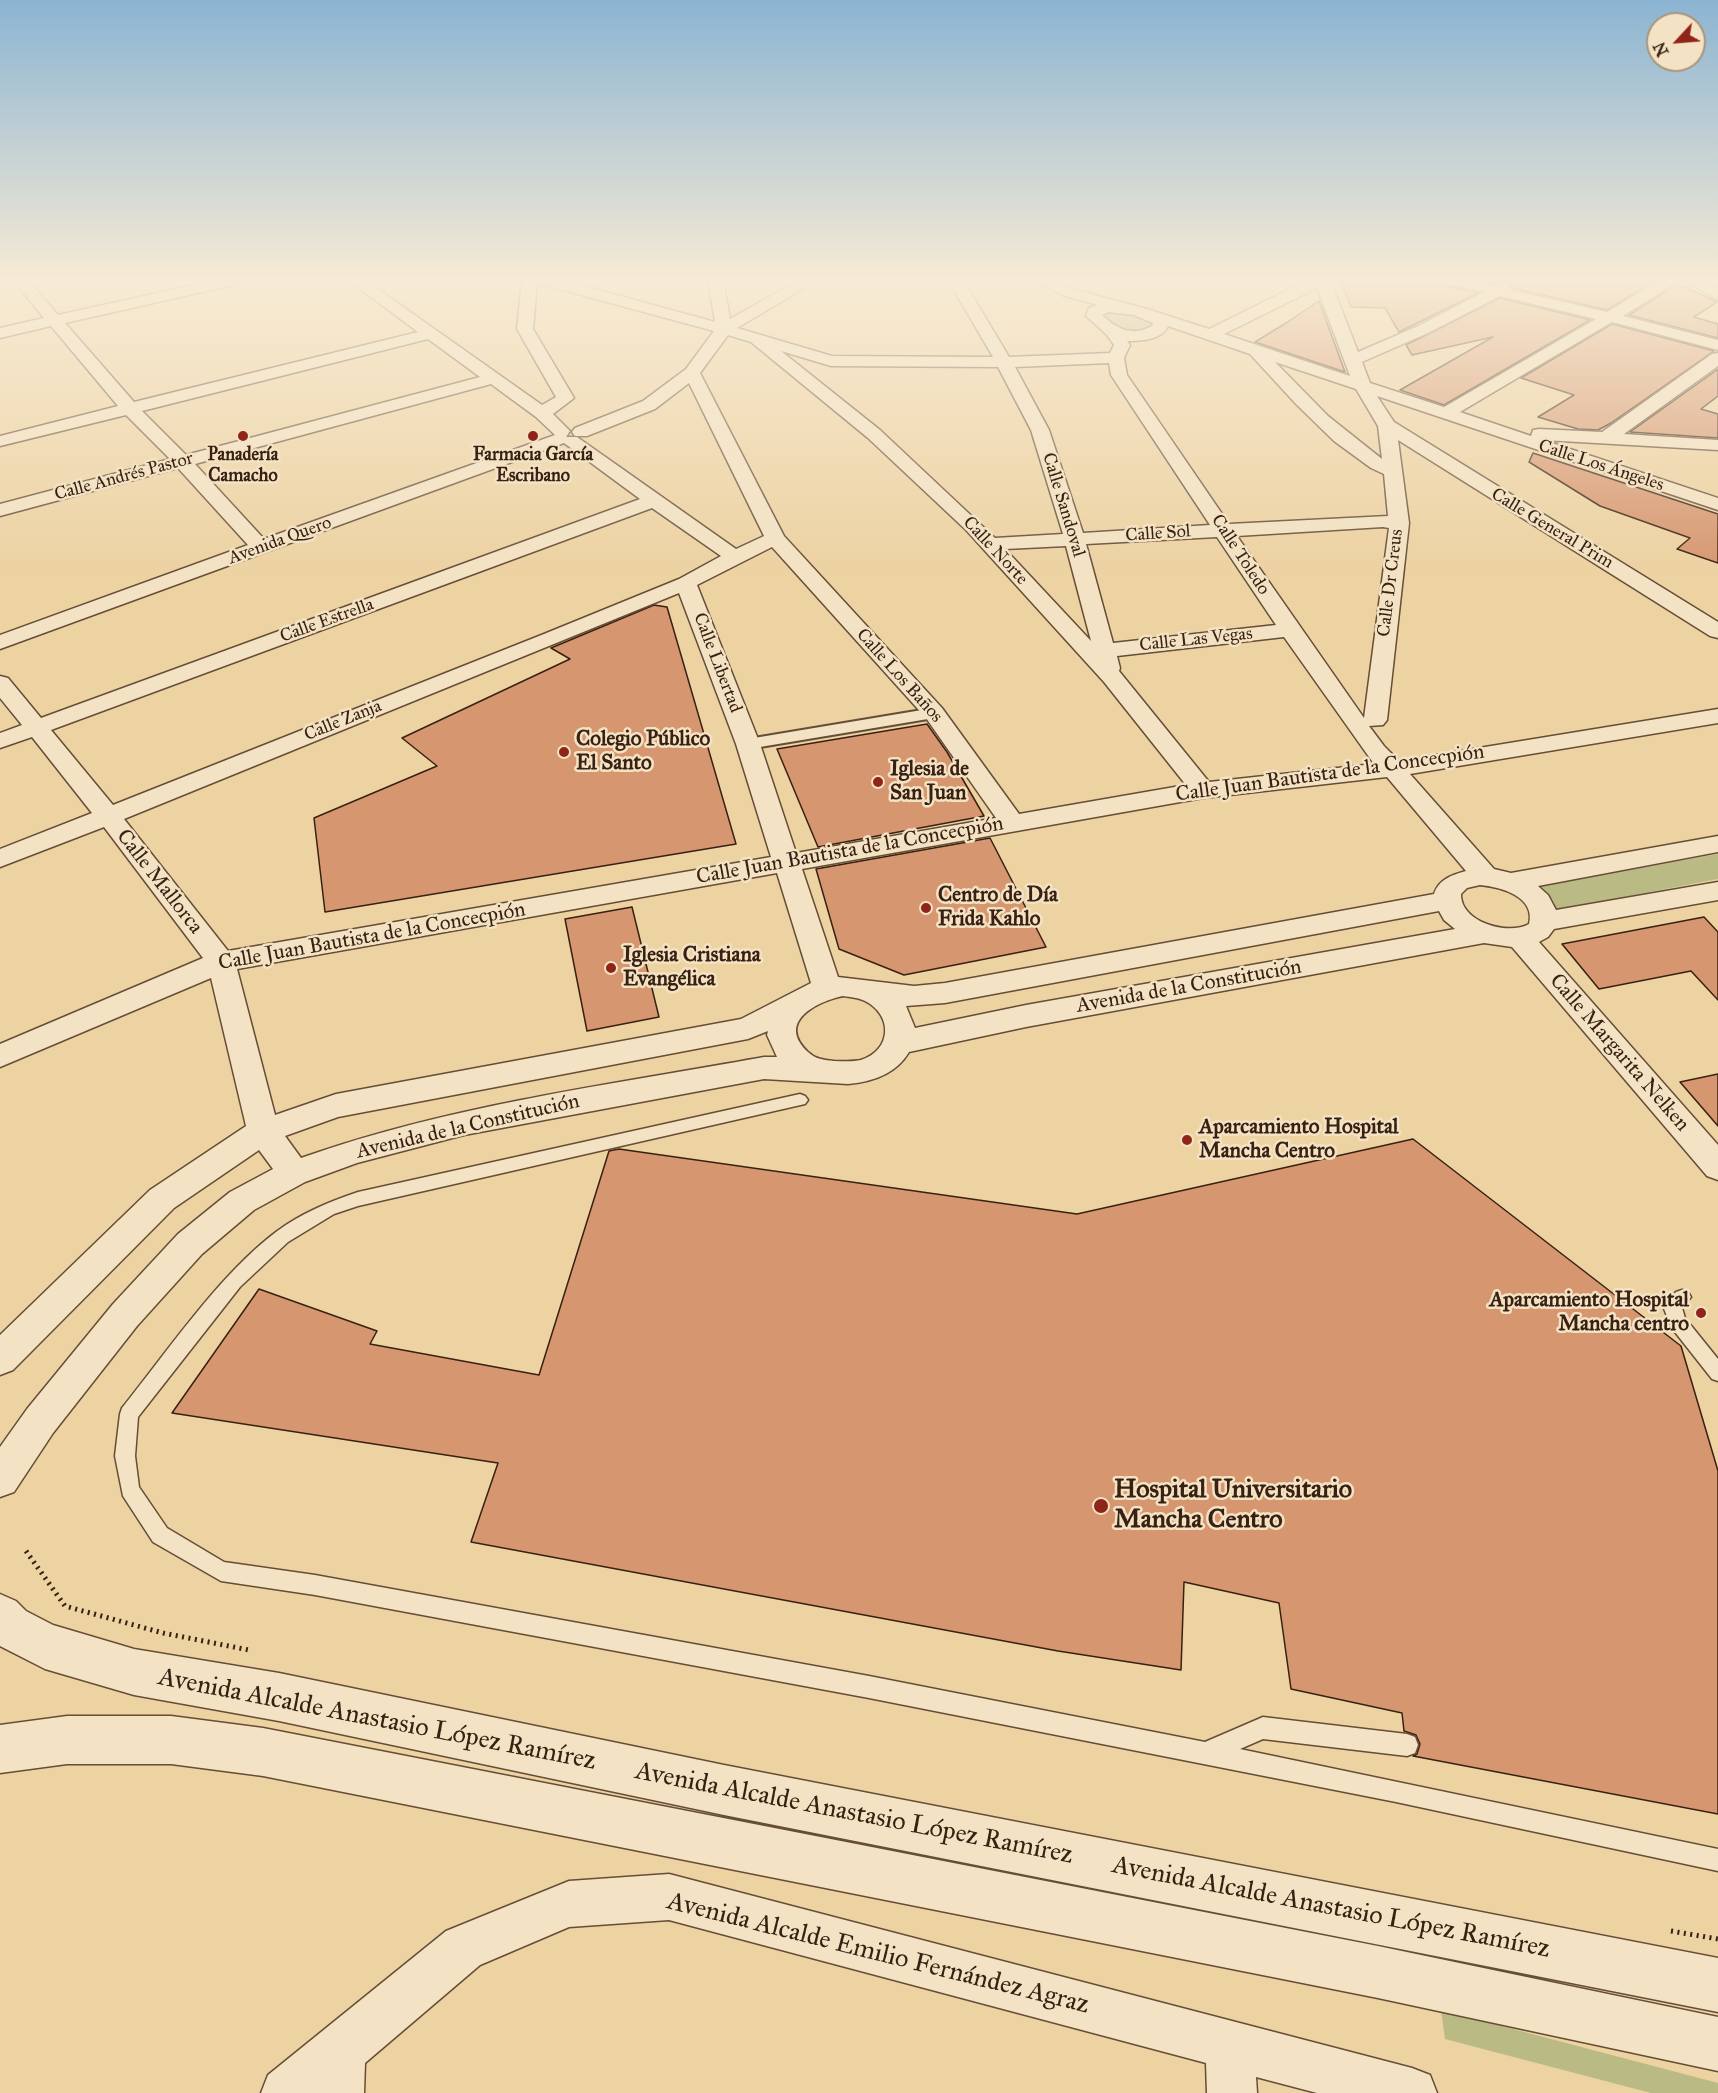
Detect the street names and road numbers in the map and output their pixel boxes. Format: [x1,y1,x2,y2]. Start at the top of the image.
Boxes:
street label: Calle Los Ángeles [1536,436,1666,496]
street label: Calle Andrés Pastor [52,448,196,506]
street label: Calle Sandoval [1037,450,1089,560]
street label: Calle General Prim [1487,484,1617,574]
street label: Calle Toledo [1206,511,1274,599]
street label: Avenida Quero [226,512,334,570]
street label: Calle Norte [958,512,1032,590]
street label: Calle Sol [1125,521,1191,547]
street label: Calle Dr Creus [1374,528,1408,638]
street label: Calle Estrella [277,594,377,648]
street label: Calle Libertad [688,610,746,716]
street label: Calle Las Vegas [1138,623,1254,657]
street label: Calle Los Baños [851,625,947,727]
street label: Calle Zanja [301,696,385,746]
street label: Calle Juan Bautista de la Concecpión [1174,740,1486,808]
street label: Calle Juan Bautista de la Concecpión [694,812,1006,890]
street label: Calle Mallorca [110,825,208,939]
street label: Calle Juan Bautista de la Concecpión [216,898,528,976]
street label: Avenida de la Constitución [1074,955,1304,1019]
street label: Calle Margarita Nelken [1544,969,1694,1137]
street label: Avenida de la Constitución [354,1089,582,1165]
street label: Avenida Alcalde Anastasio López Ramírez [155,1662,599,1778]
street label: Avenida Alcalde Anastasio López Ramírez [632,1756,1076,1872]
street label: Avenida Alcalde Anastasio López Ramírez [1109,1850,1553,1966]
street label: Avenida Alcalde Emilio Fernández Agraz [664,1886,1092,2022]

